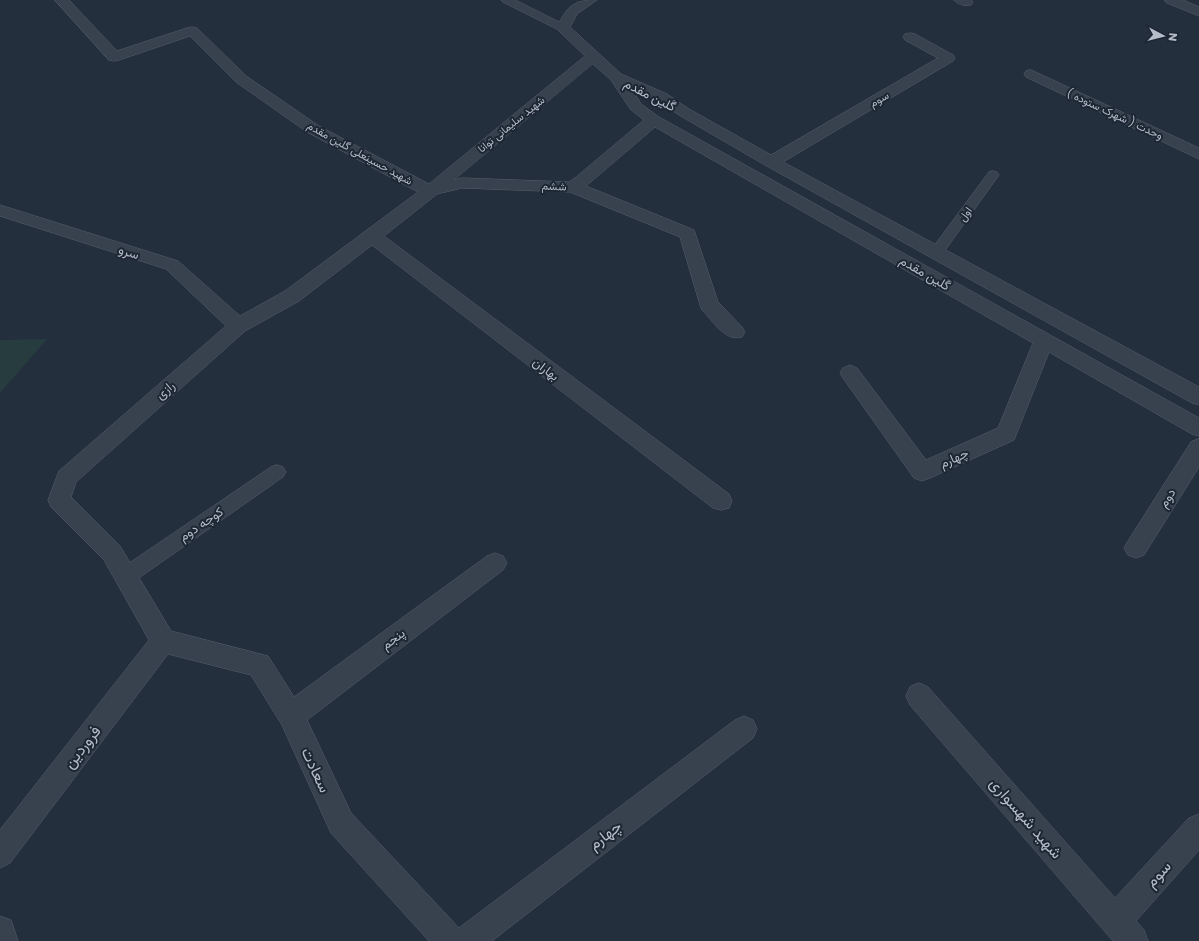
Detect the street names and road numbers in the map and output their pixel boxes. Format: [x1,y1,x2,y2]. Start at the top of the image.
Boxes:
street label: گَلین مقدم [621,74,679,116]
street label: وحدت ( شهرک ستوده ) [1064,85,1166,143]
street label: سوم [866,87,892,111]
street label: شهید سلیمانی توانا [474,92,548,156]
street label: شهید حسینعلی گلین مقدم [304,117,416,189]
street label: ششم [541,178,567,194]
street label: اول [954,203,976,225]
street label: سرو [116,240,142,264]
street label: گَلین مقدم [896,251,954,295]
street label: بهاران [529,353,563,385]
street label: رازی [151,376,179,404]
street label: چهارم [937,443,972,473]
street label: دوم [1154,485,1180,511]
street label: کوچه دوم [175,502,227,546]
street label: پنجم [377,624,409,654]
street label: فروردین [58,720,106,774]
street label: سعادت [296,744,336,796]
street label: شهید شهسواری [984,772,1068,864]
street label: چهارم [583,815,627,855]
street label: سوم [1140,855,1176,893]

